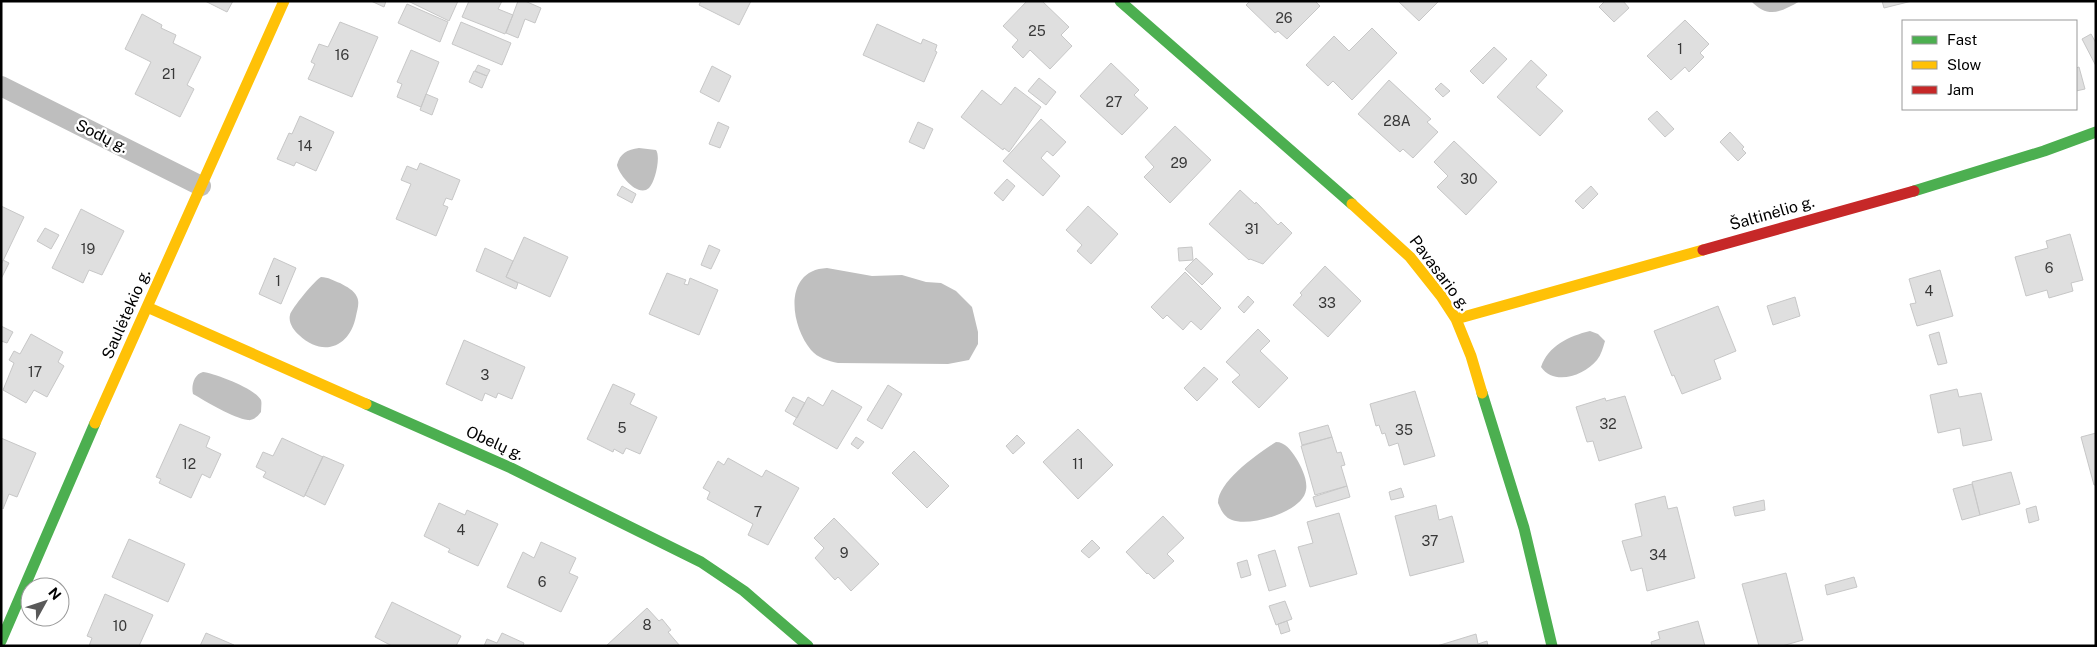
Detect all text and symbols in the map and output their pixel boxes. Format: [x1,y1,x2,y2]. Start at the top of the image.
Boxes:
house number: 26 [1275,10,1293,26]
legend [1902,20,2077,110]
house number: 25 [1028,23,1046,39]
text: Fast [1947,31,1977,48]
house number: 1 [1677,41,1683,57]
house number: 16 [335,47,349,63]
text: Slow [1947,56,1982,73]
house number: 21 [162,66,176,82]
text: Jam [1947,81,1974,98]
house number: 27 [1106,94,1122,110]
house number: 28A [1383,113,1411,129]
street label: Sodų g. [73,115,131,157]
house number: 14 [298,138,312,154]
house number: 29 [1170,155,1188,171]
house number: 30 [1460,171,1478,187]
street label: Šaltinėlio g. [1727,191,1817,234]
house number: 31 [1245,221,1259,237]
street label: Pavasario g. [1406,232,1474,314]
house number: 19 [81,241,95,257]
house number: 6 [2045,260,2054,276]
street label: Saulėtekio g. [98,266,154,362]
house number: 1 [275,273,281,289]
house number: 4 [1925,283,1934,299]
house number: 33 [1318,295,1336,311]
house number: 17 [28,364,42,380]
house number: 3 [481,367,490,383]
house number: 32 [1599,416,1617,432]
house number: 5 [618,420,627,436]
street label: Obelų g. [463,422,527,464]
house number: 35 [1395,422,1413,438]
house number: 12 [182,456,196,472]
house number: 11 [1072,456,1084,472]
house number: 7 [754,504,762,520]
house number: 4 [457,522,466,538]
house number: 37 [1422,533,1438,549]
house number: 9 [840,545,849,561]
house number: 34 [1649,547,1667,563]
house number: 6 [538,574,547,590]
north arrow [20,577,70,627]
text: N [45,584,65,603]
house number: 8 [642,617,652,633]
house number: 10 [113,618,127,634]

